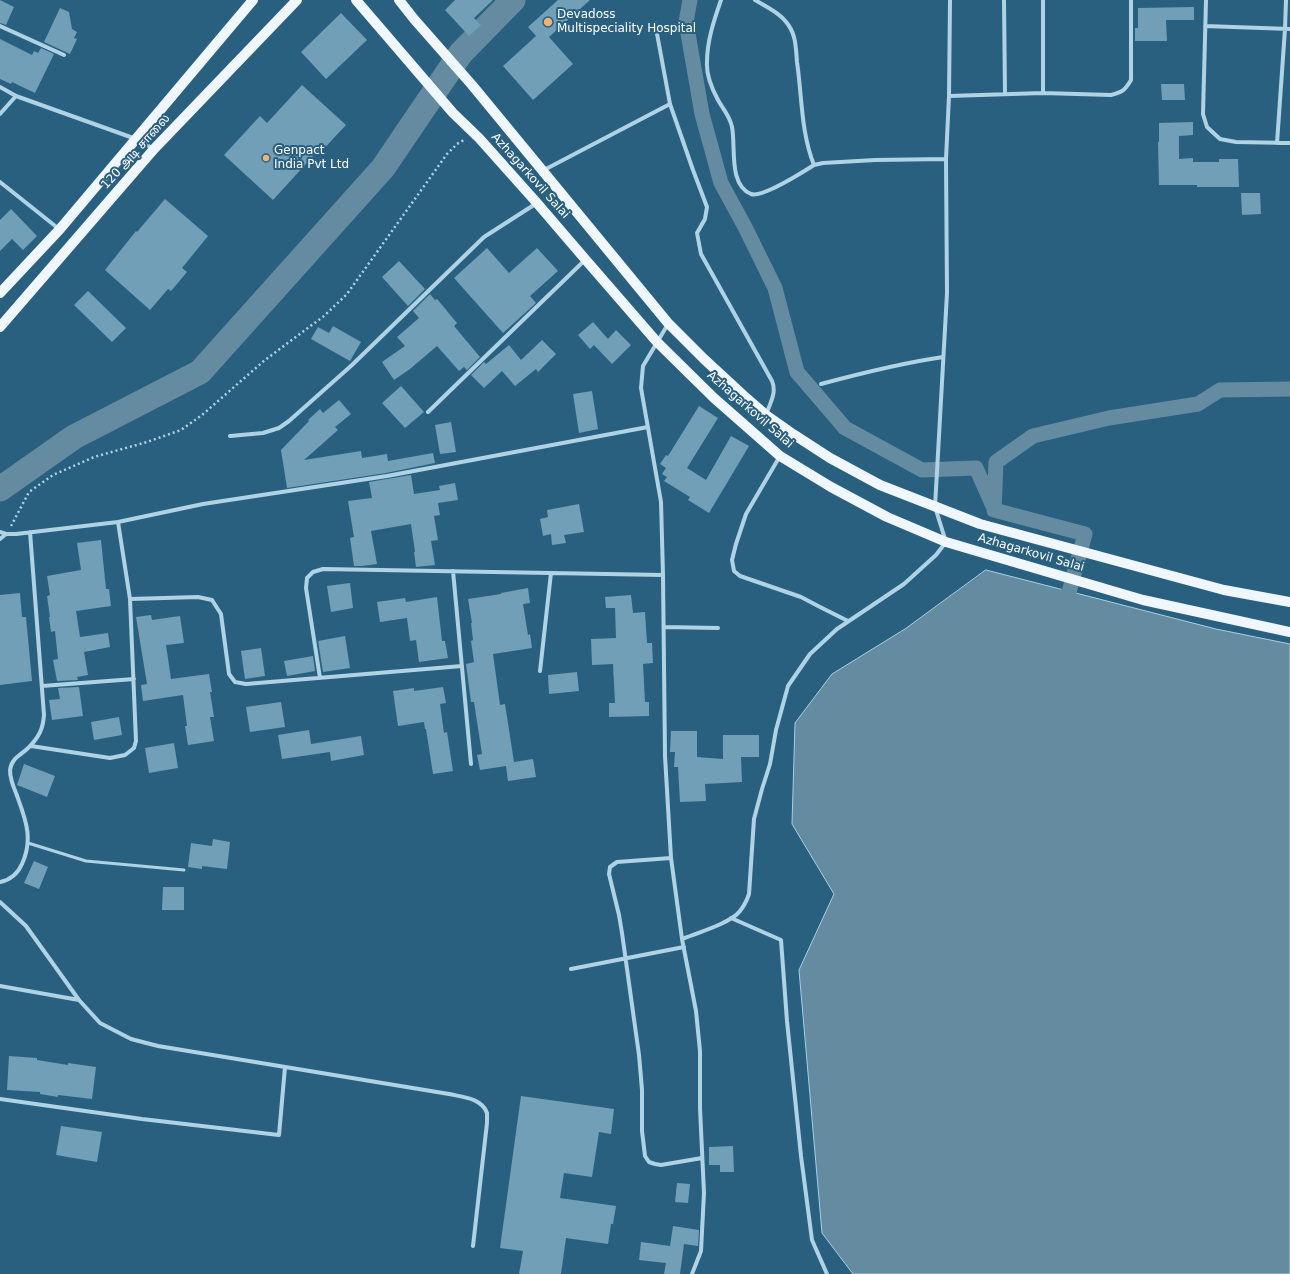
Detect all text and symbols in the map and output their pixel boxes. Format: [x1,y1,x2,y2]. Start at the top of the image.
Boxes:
place label: Devadoss Multispeciality Hospital [557,8,696,36]
marker: Devadoss Multispeciality Hospital [542,16,554,28]
street label: 120 அடி சாலை [99,112,173,192]
street label: Azhagarkovil Salai [488,130,572,222]
place label: Genpact India Pvt Ltd [274,144,349,172]
marker: Genpact India Pvt Ltd [261,153,271,163]
street label: Azhagarkovil Salai [704,369,796,451]
street label: Azhagarkovil Salai [976,531,1086,575]

